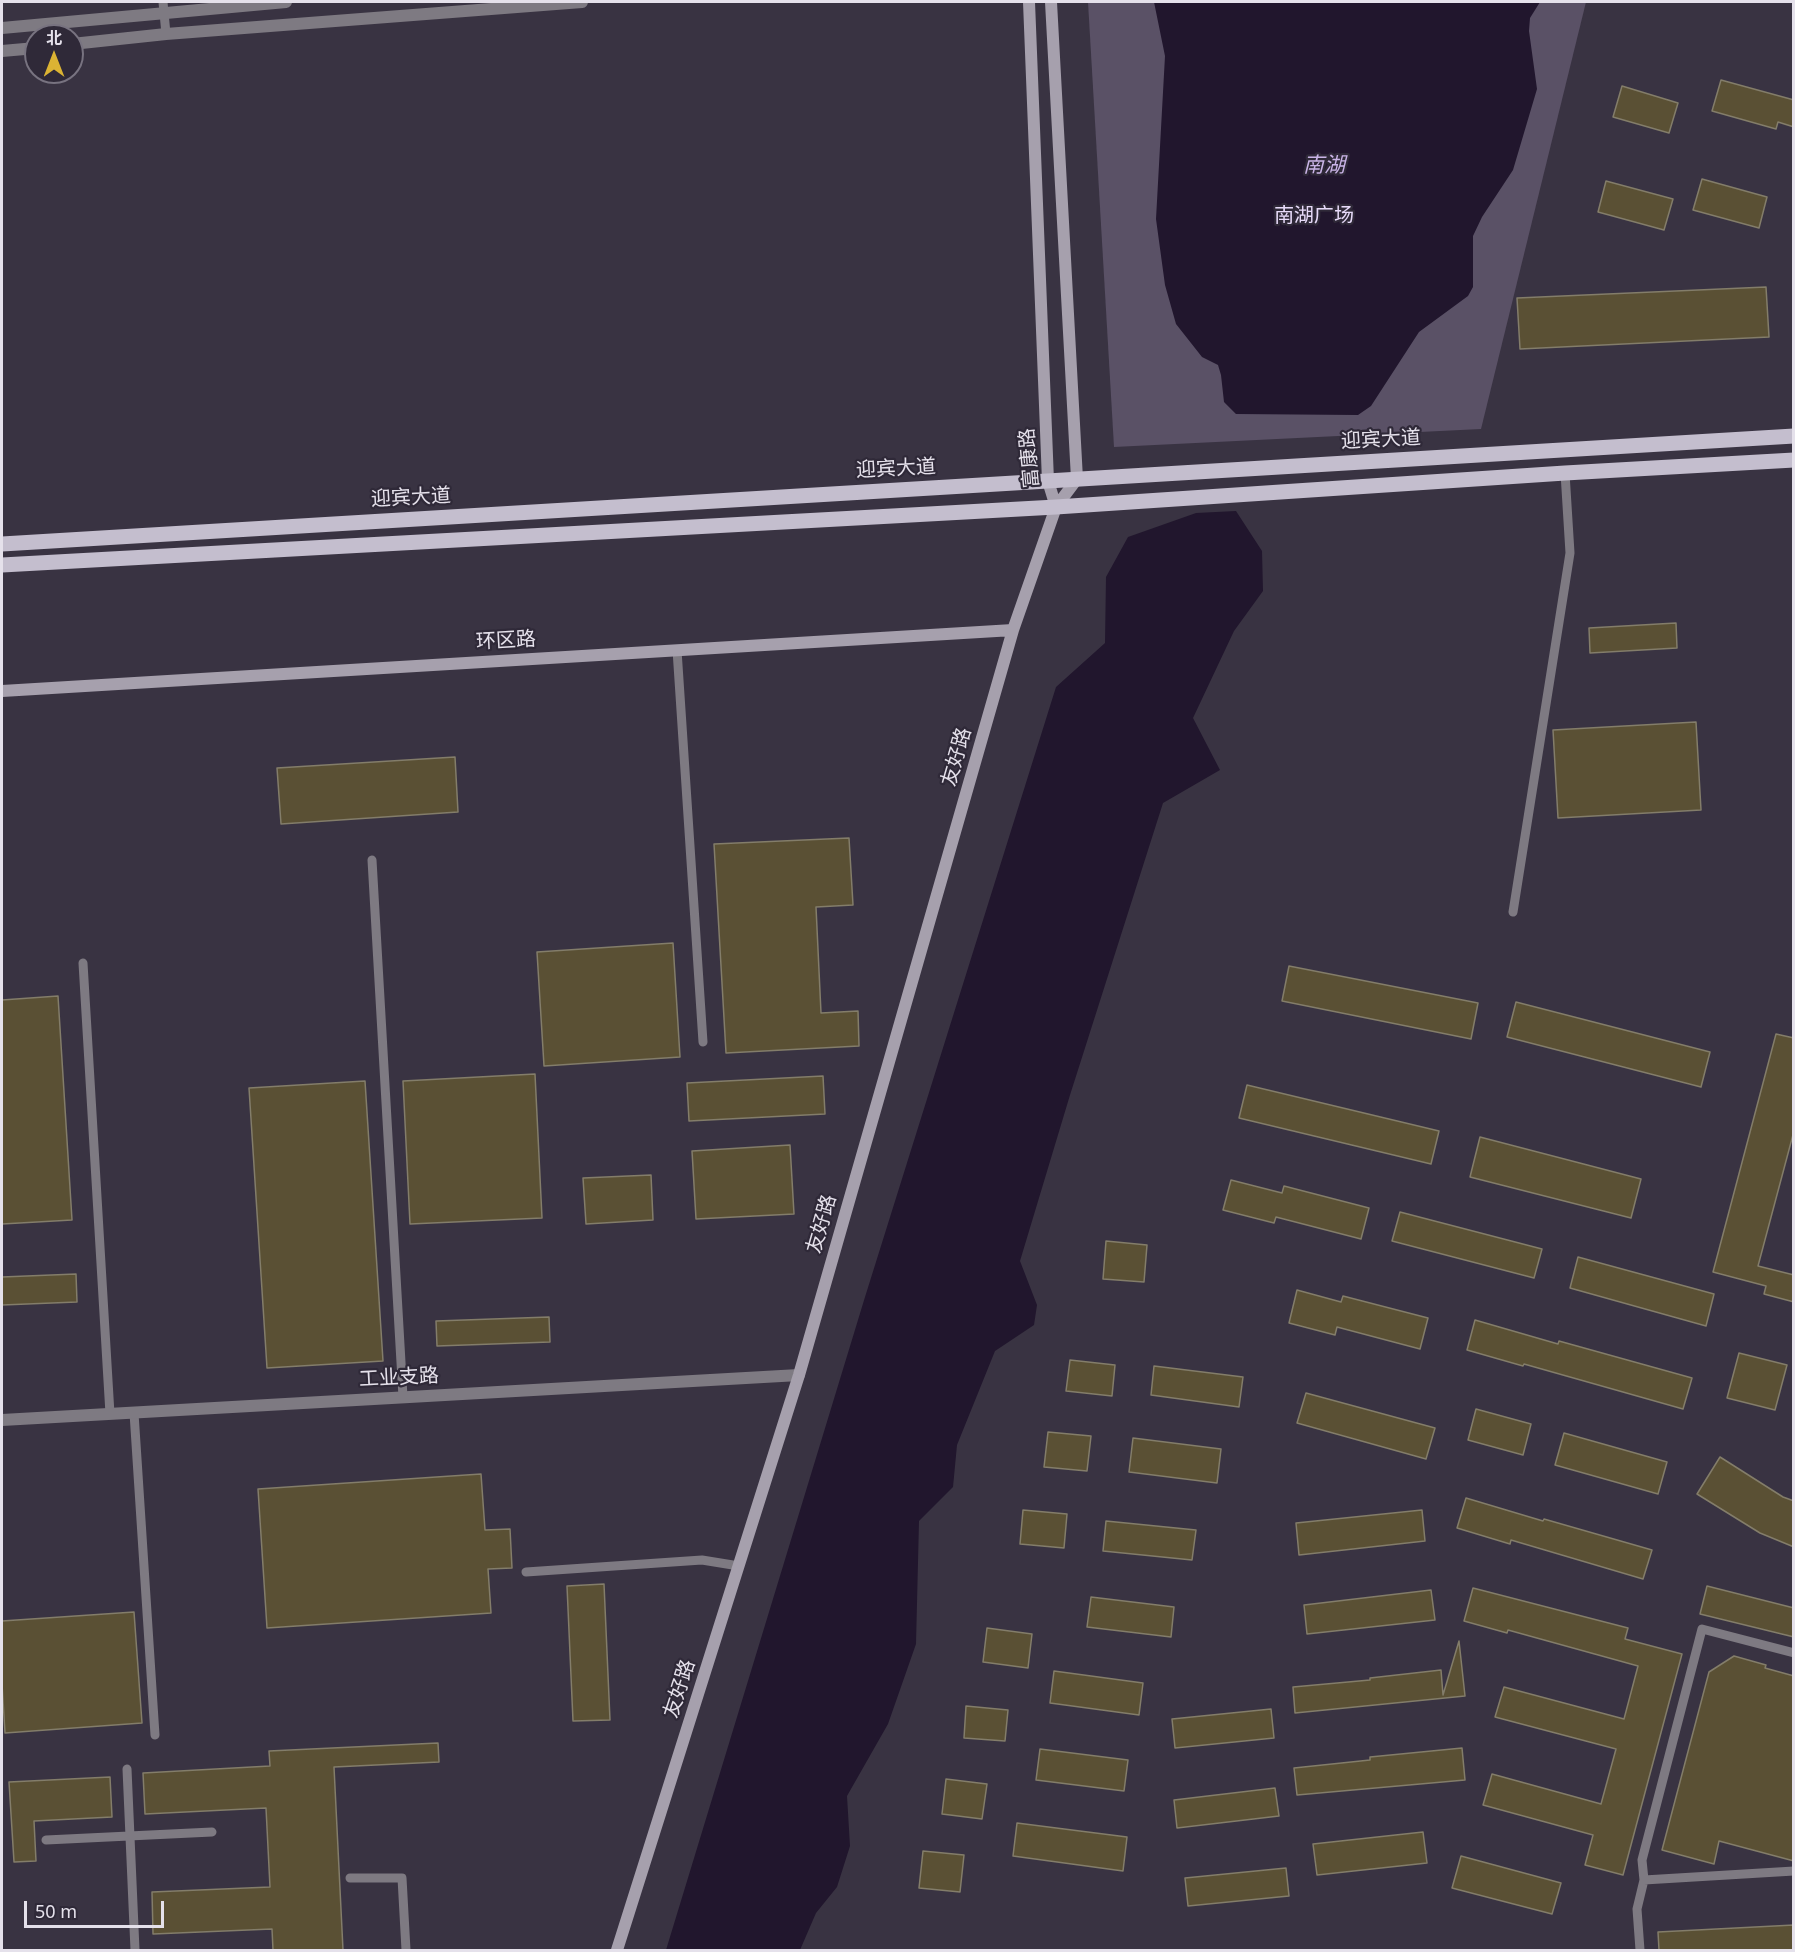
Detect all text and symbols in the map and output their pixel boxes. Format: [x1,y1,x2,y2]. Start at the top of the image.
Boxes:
north arrow [24,24,84,84]
text: 北 [46,27,62,49]
water label: 南湖 [1303,153,1345,179]
park label: 南湖广场 [1274,204,1354,228]
street label: 迎宾大道 [1340,426,1422,454]
street label: 富康路 [1015,427,1045,489]
street label: 迎宾大道 [855,455,937,483]
street label: 迎宾大道 [370,484,452,512]
street label: 环区路 [475,627,537,655]
street label: 友好路 [937,725,977,789]
street label: 友好路 [802,1192,842,1256]
street label: 工业支路 [358,1364,440,1392]
street label: 友好路 [659,1657,701,1721]
scale bar [27,1889,166,1927]
text: 50 m [35,1899,77,1923]

